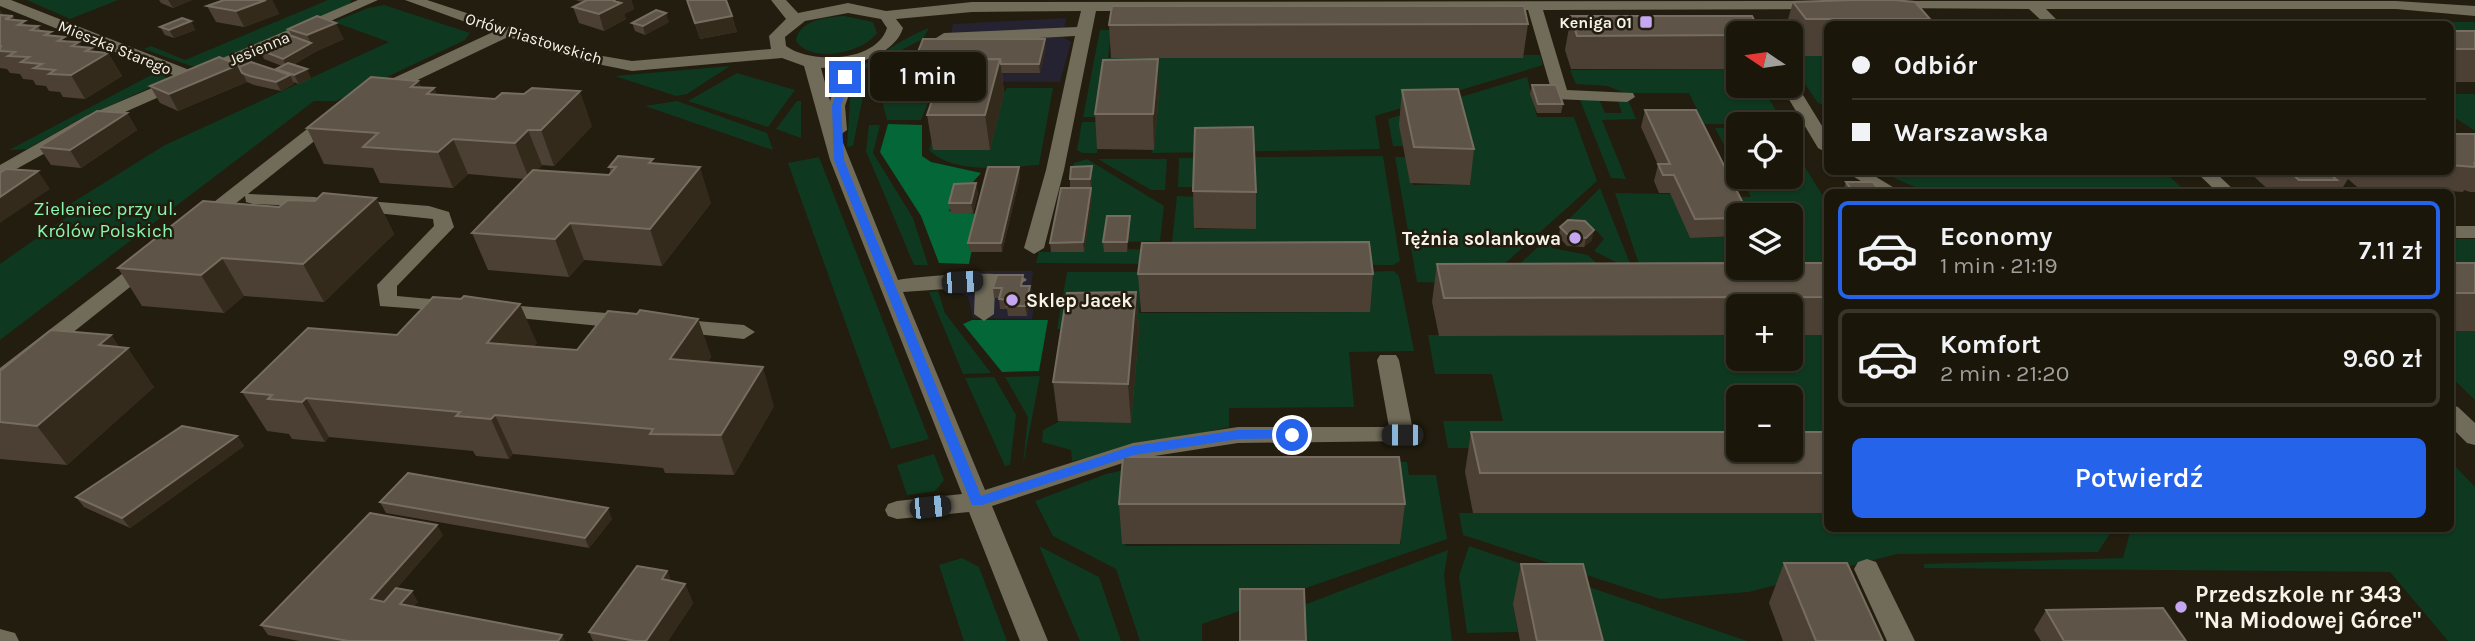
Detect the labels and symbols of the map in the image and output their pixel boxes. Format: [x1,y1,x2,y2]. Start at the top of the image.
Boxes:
street label: Orłów Piastowskich [463,9,605,68]
place label: Keniga 01 [1559,13,1632,32]
marker: Keniga 01 [1638,14,1654,30]
street label: Mieszka Starego [55,16,174,79]
north arrow [1726,21,1802,98]
street label: Jesienna [226,27,292,70]
callout: 1 min [870,52,985,102]
route end [829,61,861,93]
park label: Zieleniec przy ul. Królów Polskich [33,198,177,242]
place label: Tężnia solankowa [1402,228,1561,250]
marker: Tężnia solankowa [1567,230,1583,246]
car [941,270,984,294]
place label: Sklep Jacek [1026,290,1133,312]
marker: Sklep Jacek [1004,292,1020,308]
route start [1276,419,1308,451]
car [1382,425,1424,446]
car [909,494,952,520]
place label: Przedszkole nr 343 "Na Miodowej Górce" [2195,581,2422,634]
marker: Przedszkole nr 343 "Na Miodowej Górce" [2173,599,2189,615]

